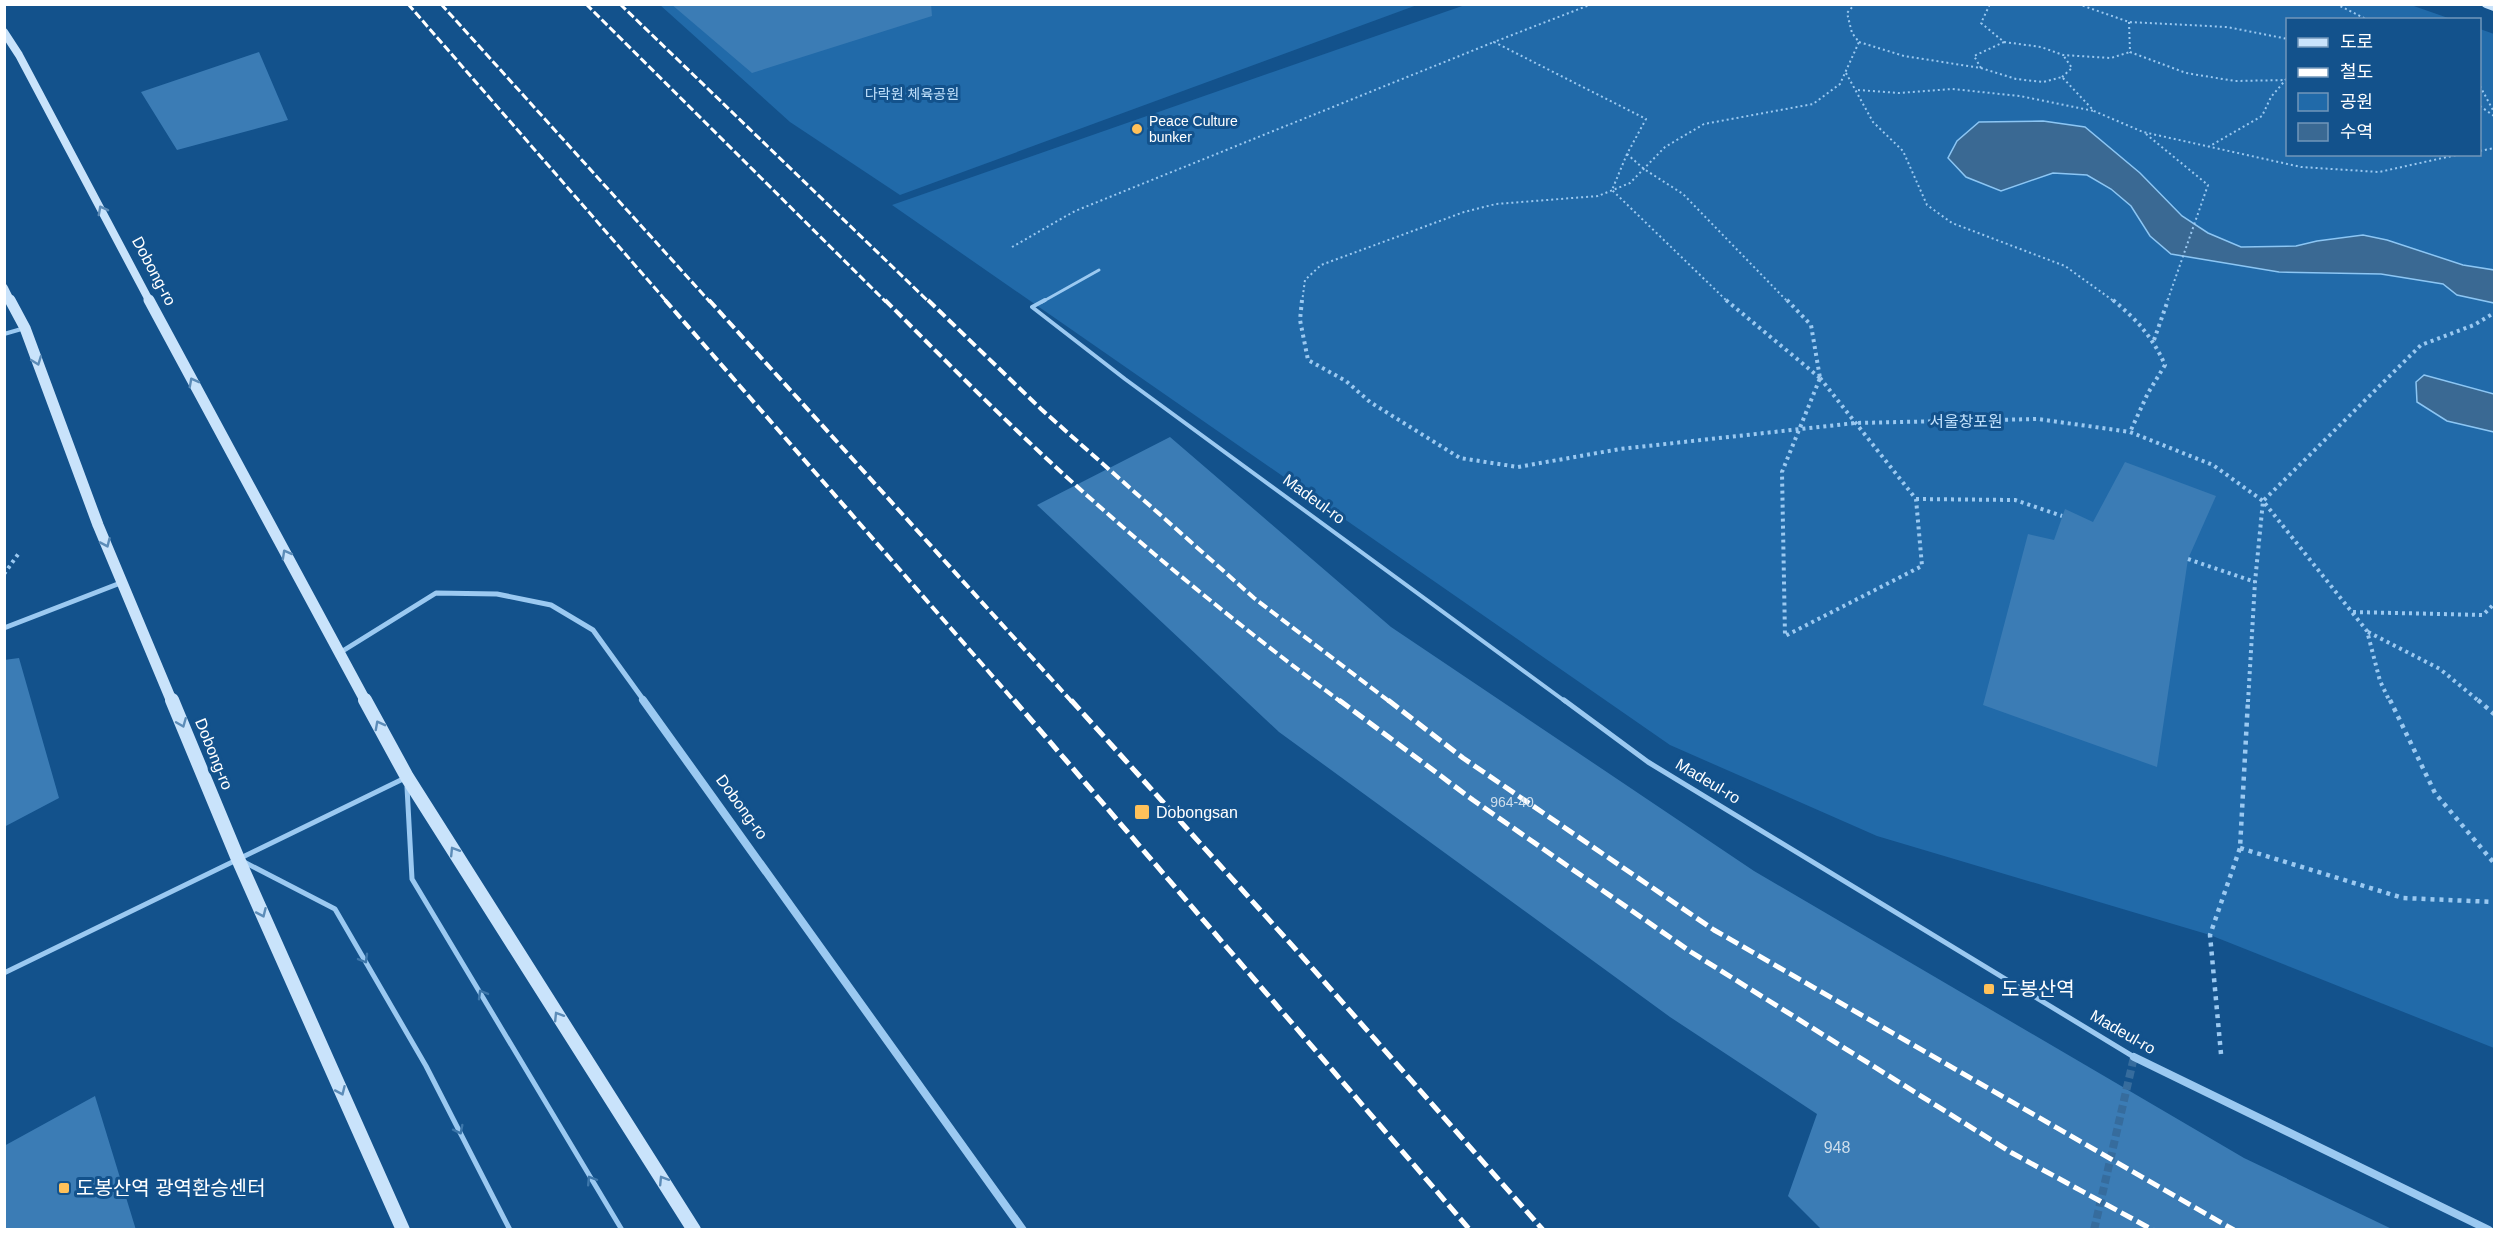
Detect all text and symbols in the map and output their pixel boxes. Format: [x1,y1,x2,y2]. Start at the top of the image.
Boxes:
legend [2286,18,2481,156]
text: 도로 [2340,32,2373,52]
text: 철도 [2340,62,2373,82]
park label: 다락원 체육공원 [865,86,959,102]
text: 공원 [2340,92,2373,112]
place label: Peace Culture bunker [1149,113,1238,145]
marker: Peace Culture bunker [1130,122,1144,136]
text: 수역 [2340,122,2373,142]
one-way arrow [98,206,109,217]
street label: Dobong-ro [129,234,179,308]
one-way arrow [30,355,42,366]
one-way arrow [189,378,200,389]
park label: 서울창포원 [1929,413,2003,430]
street label: Madeul-ro [1280,471,1348,527]
one-way arrow [99,537,111,548]
one-way arrow [282,550,293,560]
street label: Dobong-ro [192,716,236,792]
one-way arrow [175,717,187,728]
one-way arrow [375,721,386,731]
street label: Madeul-ro [1673,755,1743,807]
street label: Dobong-ro [713,771,771,843]
house number: 964-40 [1490,794,1534,810]
marker: Dobongsan [1133,803,1151,821]
place label: Dobongsan [1156,804,1238,821]
one-way arrow [449,847,461,857]
one-way arrow [255,907,267,918]
one-way arrow [357,953,369,963]
place label: 도봉산역 [2001,978,2075,1000]
marker: 도봉산역 [1982,982,1996,996]
one-way arrow [477,990,489,1000]
street label: Madeul-ro [2088,1007,2159,1057]
one-way arrow [555,1011,566,1022]
one-way arrow [334,1085,346,1096]
one-way arrow [452,1123,463,1134]
house number: 948 [1824,1139,1850,1156]
one-way arrow [587,1176,599,1186]
one-way arrow [659,1176,670,1187]
place label: 도봉산역 광역환승센터 [76,1177,266,1199]
marker: 도봉산역 광역환승센터 [57,1181,71,1195]

